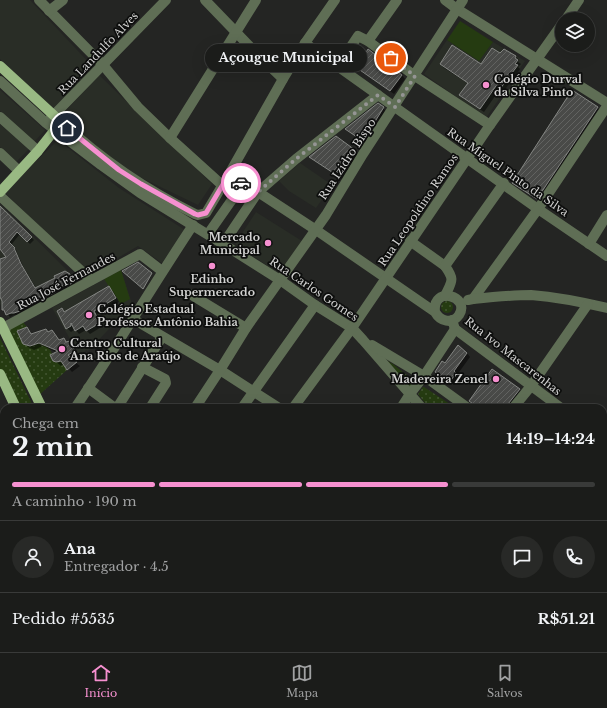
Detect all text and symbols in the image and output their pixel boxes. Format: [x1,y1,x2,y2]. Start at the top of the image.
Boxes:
street label: Rua Landulfo Alves [55,9,141,97]
map controls [555,12,595,52]
button: layers [555,12,595,52]
pin [374,41,408,75]
callout: Açougue Municipal [205,44,367,72]
icon: bag [380,47,402,69]
text: Açougue Municipal [219,49,353,66]
place label: Colégio Durval da Silva Pinto [494,72,582,99]
marker: Colégio Durval da Silva Pinto [481,80,491,90]
pin [50,111,84,145]
street label: Rua Izidro Bispo [315,116,379,202]
icon: home [56,117,78,139]
street label: Rua Miguel Pinto da Silva [445,125,572,220]
street label: Rua Leopoldino Ramos [375,151,461,269]
courier [221,163,261,203]
icon: car [230,172,252,194]
place label: Mercado Municipal [200,230,260,257]
marker: Mercado Municipal [263,238,273,248]
street label: Rua José Fernandes [14,249,118,313]
street label: Rua Carlos Gomes [267,254,361,324]
marker: Edinho Supermercado [207,261,217,271]
place label: Edinho Supermercado [169,272,255,299]
place label: Colégio Estadual Professor Antônio Bahia [97,302,238,329]
marker: Colégio Estadual Professor Antônio Bahia [84,310,94,320]
street label: Rua Ivo Mascarenhas [462,314,564,398]
place label: Centro Cultural Ana Rios de Araújo [69,336,180,363]
marker: Centro Cultural Ana Rios de Araújo [57,344,67,354]
place label: Madereira Zenel [391,372,488,386]
marker: Madereira Zenel [491,374,501,384]
text: Chega em [12,415,79,432]
text: 14:19–14:24 [506,429,595,448]
text: 2 min [12,431,93,463]
text: A caminho · 190 m [12,493,136,510]
button: person [12,536,54,578]
button: chat [501,536,543,578]
button: phone [553,536,595,578]
text: Ana [64,539,96,558]
text: Entregador · 4.5 [64,558,169,575]
text: Pedido #5535 [12,609,115,628]
text: R$51.21 [537,609,595,628]
tab: Início [85,662,117,700]
tab: Mapa [286,662,318,700]
tab: Salvos [487,662,522,700]

